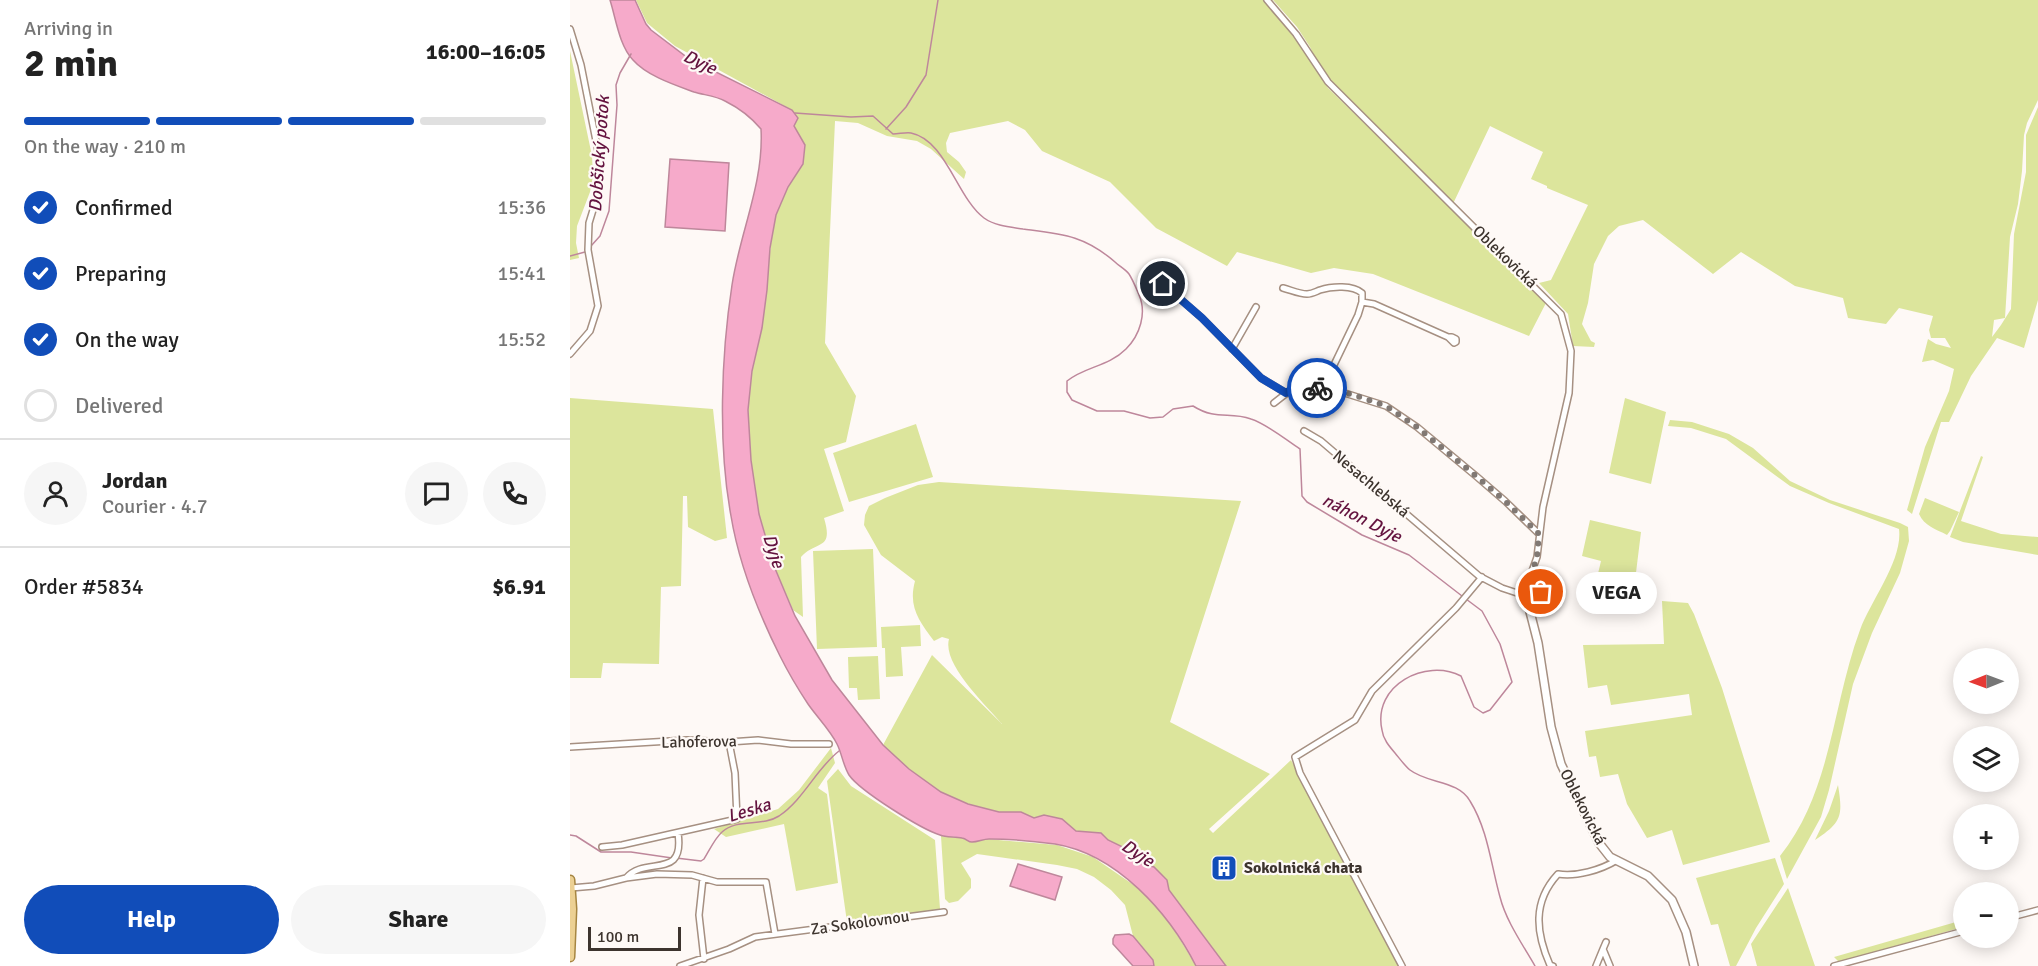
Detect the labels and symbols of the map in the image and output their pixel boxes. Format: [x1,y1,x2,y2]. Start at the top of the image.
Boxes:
water label: Dyje [680,45,721,80]
water label: Dobšický potok [584,93,614,213]
street label: Oblekovická [1468,221,1542,293]
pin [1137,258,1188,309]
courier [1287,358,1347,418]
street label: Nesachlebská [1328,446,1414,522]
water label: náhon Dyje [1319,489,1406,548]
water label: Dyje [758,531,790,572]
pin [1515,566,1566,617]
callout: VEGA [1577,571,1658,613]
north arrow [1953,648,2019,714]
street label: Lahoferova [661,731,737,753]
street label: Oblekovická [1555,766,1611,848]
water label: Leska [725,793,774,827]
water label: Dyje [1118,834,1159,872]
building icon: Sokolnická chata [1209,853,1239,883]
place label: Sokolnická chata [1244,858,1363,878]
street label: Za Sokolovnou [809,906,911,940]
scale bar [588,924,681,952]

